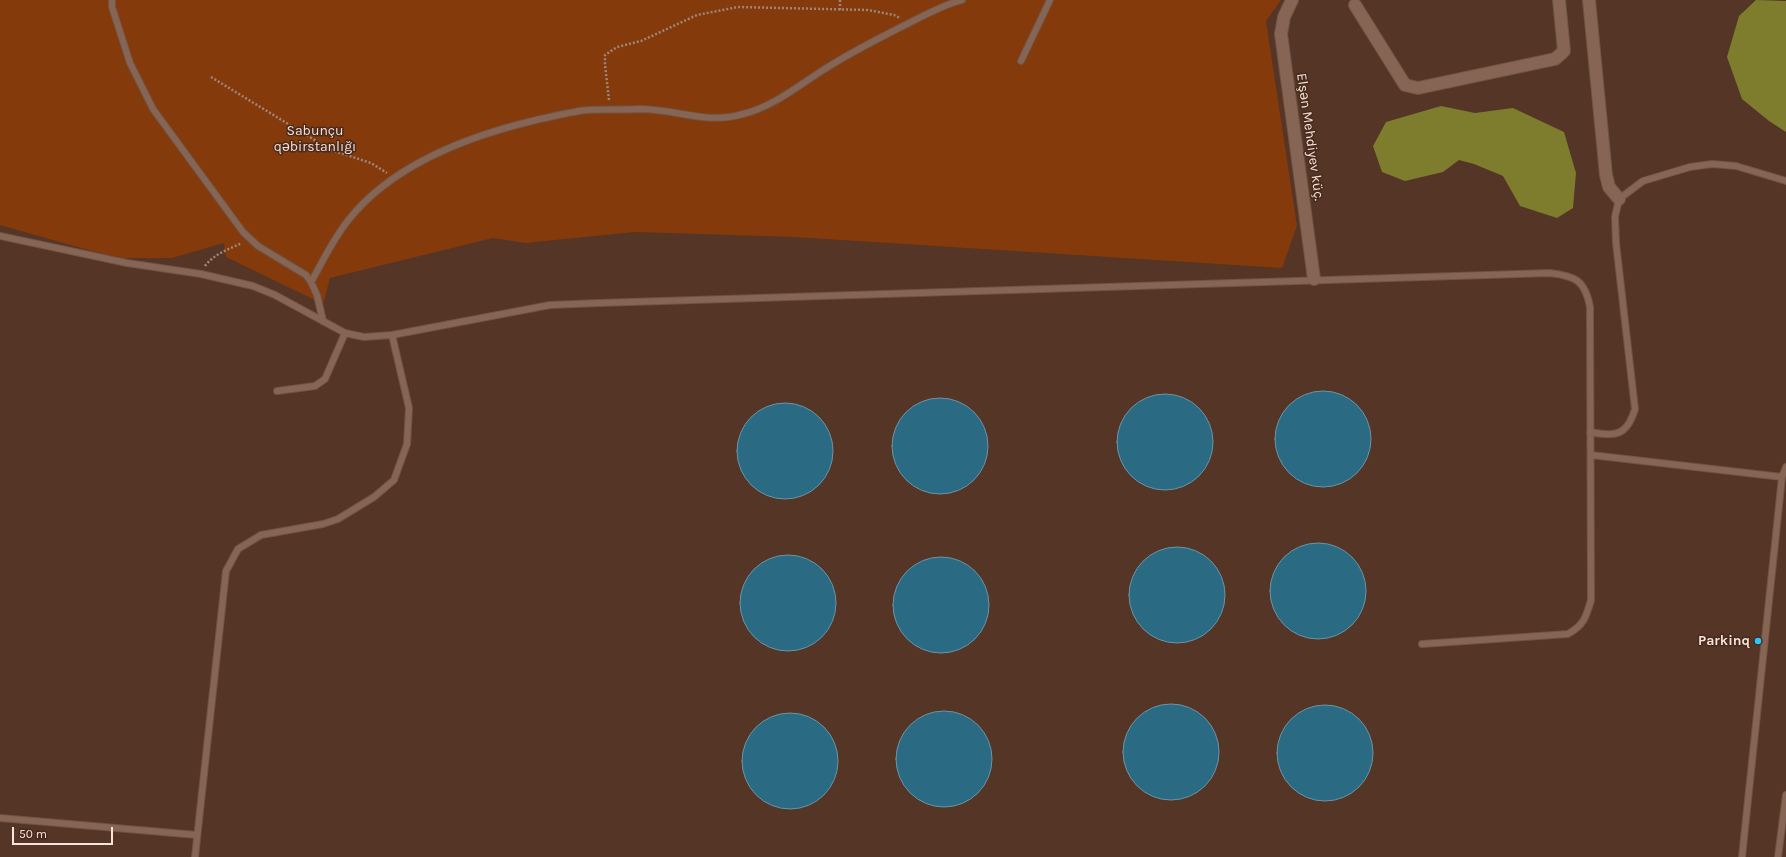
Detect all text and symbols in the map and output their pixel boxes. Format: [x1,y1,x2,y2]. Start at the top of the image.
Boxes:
street label: Elşən Mehdiyev küç. [1293,72,1327,202]
park label: Sabunçu qəbirstanlığı [274,123,356,156]
place label: Parkinq [1698,633,1750,649]
marker: Parkinq [1753,636,1763,646]
scale bar [14,819,115,845]
text: 50 m [19,827,47,841]

